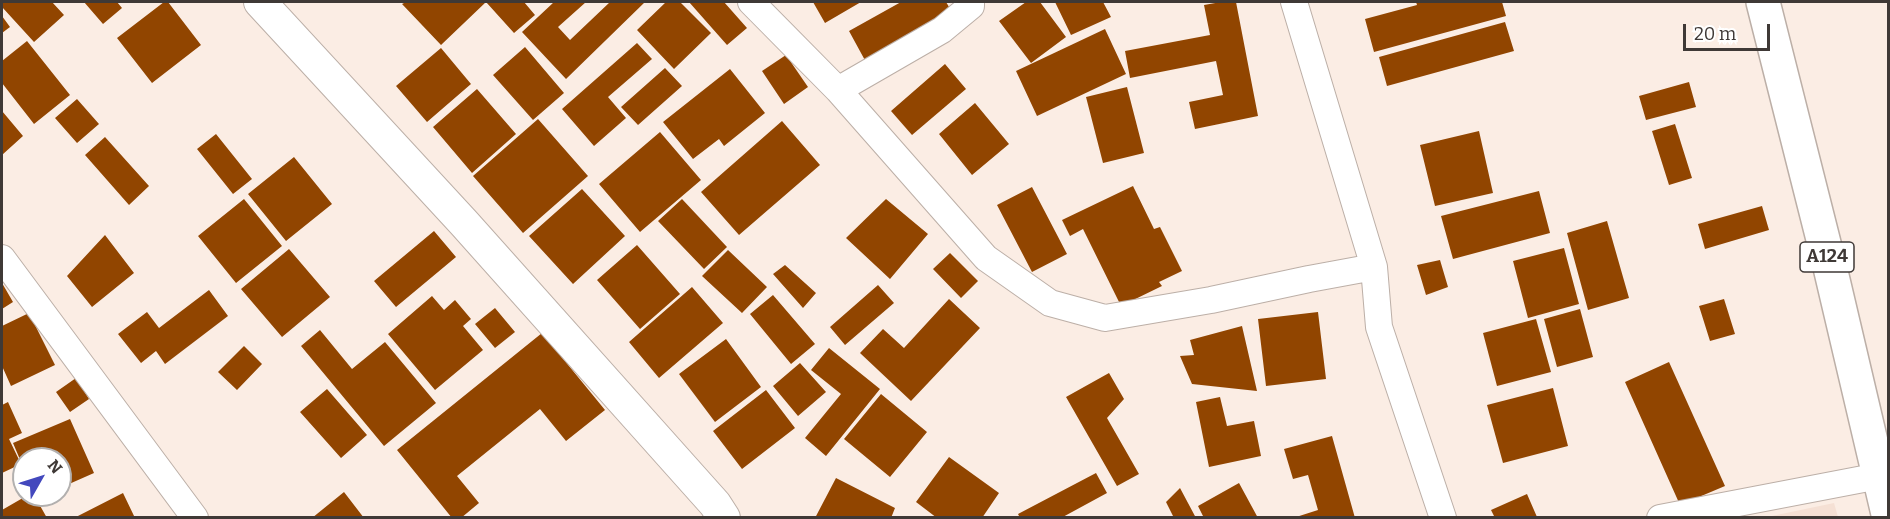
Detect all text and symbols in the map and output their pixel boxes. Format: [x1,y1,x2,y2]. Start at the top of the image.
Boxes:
scale bar [1686,12,1773,50]
text: 20 m [1694,23,1736,45]
road number: A124 [1800,242,1854,272]
north arrow [12,447,72,507]
text: N [44,456,66,477]

